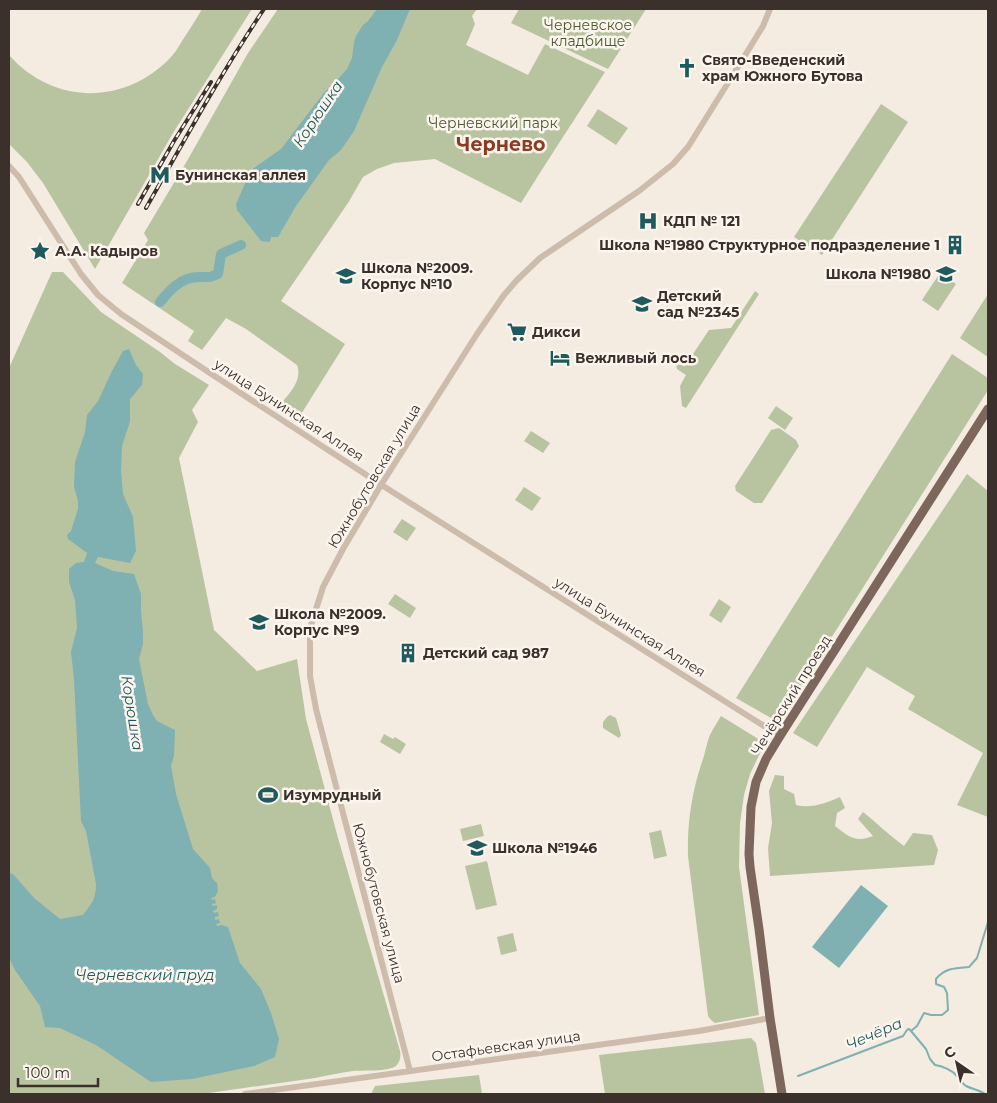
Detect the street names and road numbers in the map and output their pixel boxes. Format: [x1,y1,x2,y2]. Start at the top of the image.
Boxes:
street label: улица Бунинская Аллея [210,354,367,465]
street label: Южнобутовская улица [324,400,424,552]
street label: улица Бунинская Аллея [550,572,709,681]
street label: Чечёрский проезд [747,632,835,758]
street label: Южнобутовская улица [349,821,409,985]
street label: Остафьевская улица [430,1027,582,1065]

